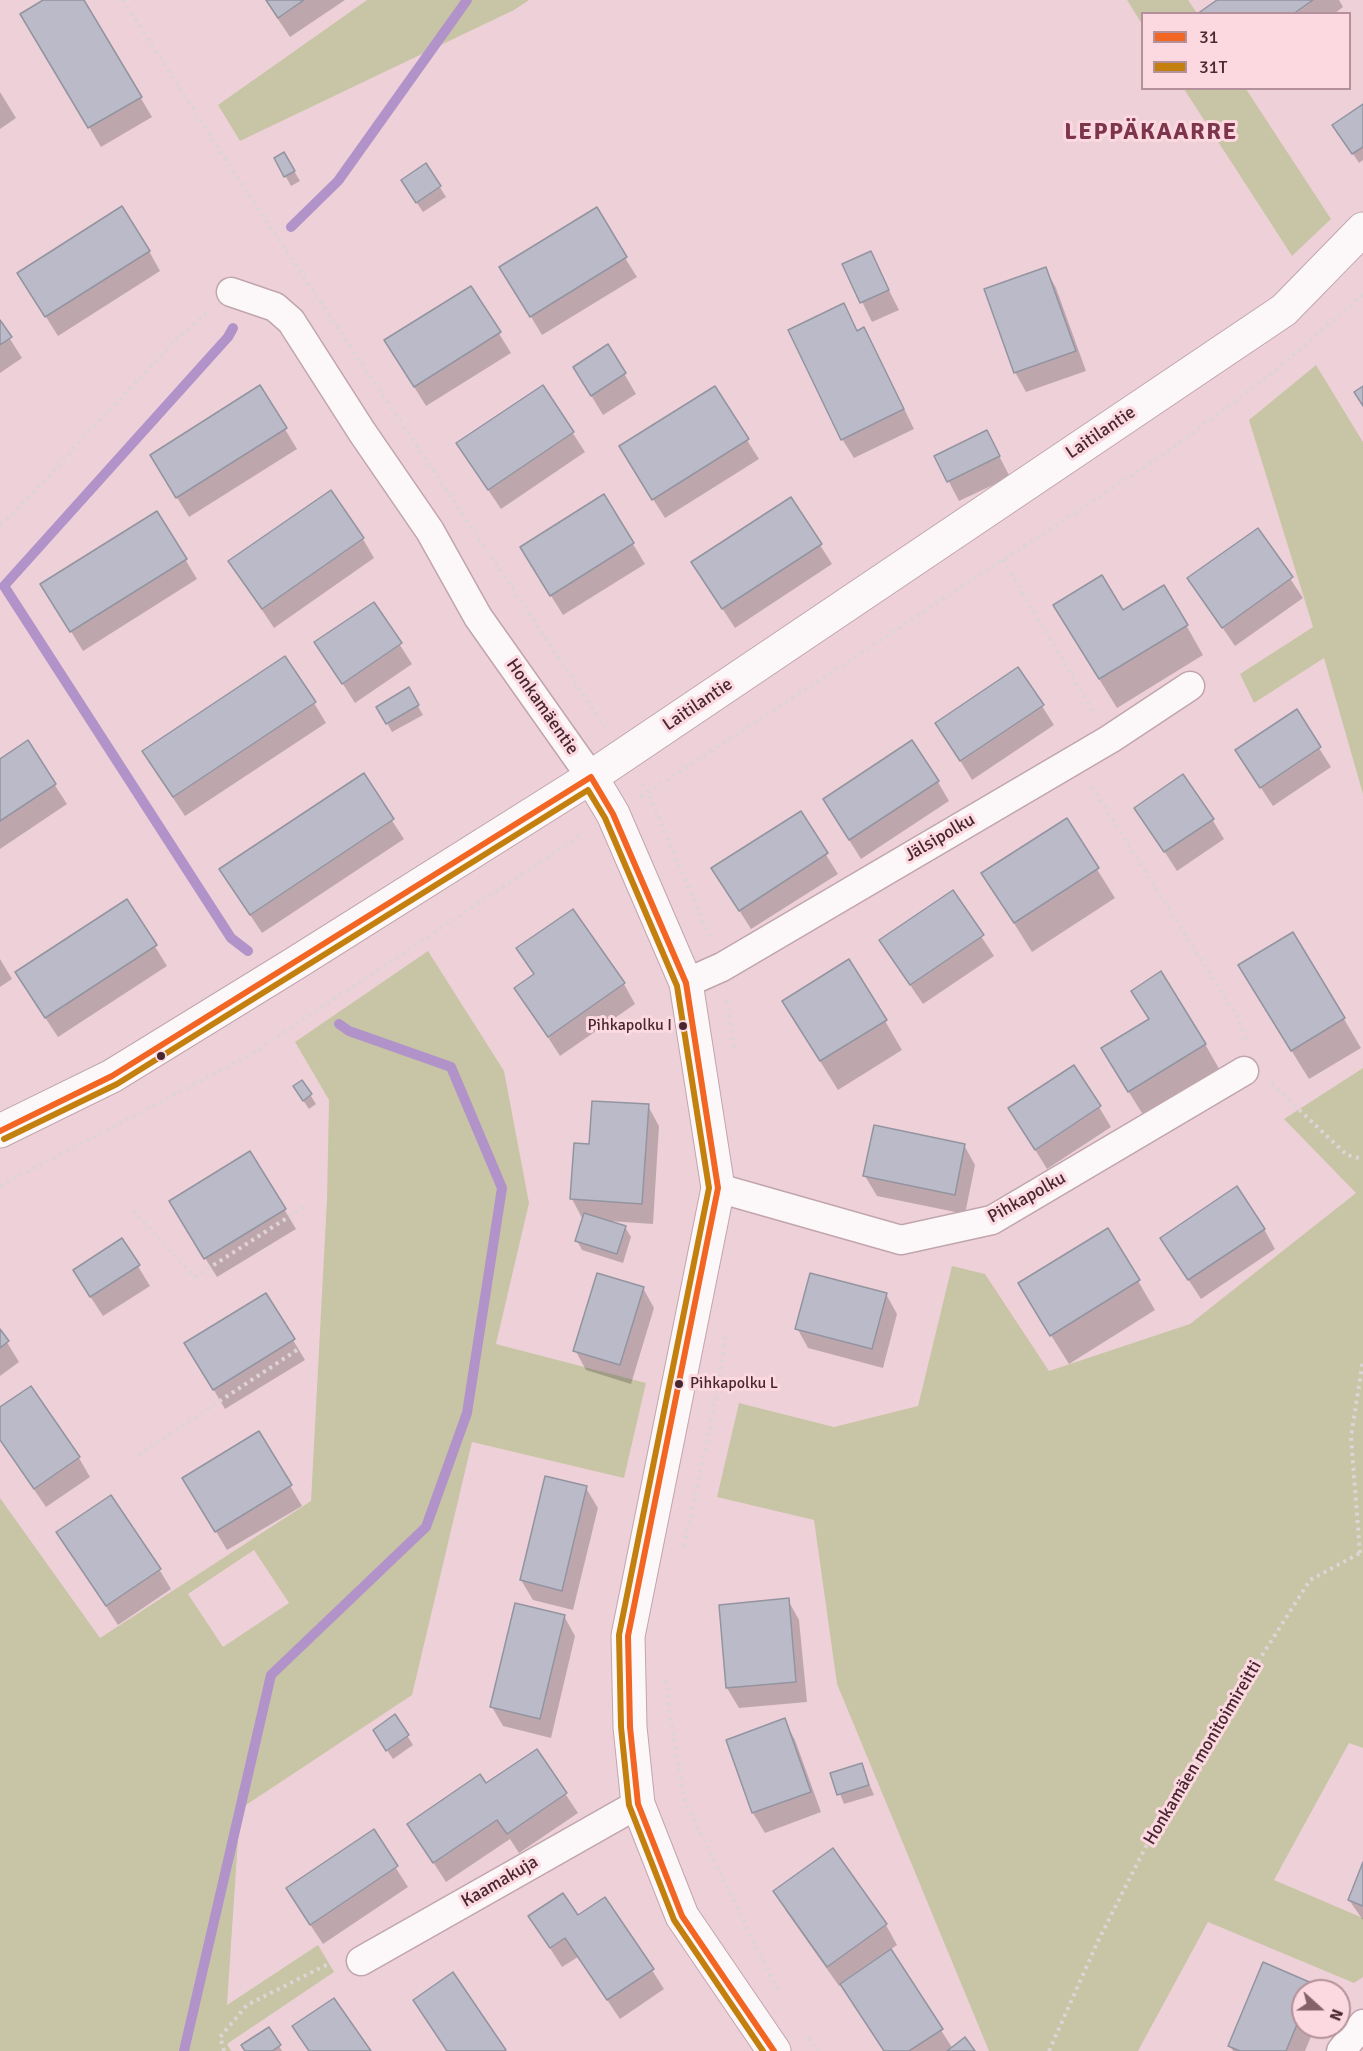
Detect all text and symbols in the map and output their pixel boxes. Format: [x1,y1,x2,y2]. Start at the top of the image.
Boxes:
legend [1141,12,1351,90]
text: 31 [1199,26,1218,48]
text: 31T [1199,56,1227,78]
district label: LEPPÄKAARRE [1064,119,1238,147]
street label: Laitilantie [1062,402,1140,464]
street label: Honkamäentie [501,655,583,759]
street label: Laitilantie [659,674,737,736]
street label: Jälsipolku [901,809,979,867]
place label: Pihkapolku I [588,1016,672,1036]
marker: Pihkapolku I [677,1020,689,1032]
unlabelled marker [155,1050,167,1062]
street label: Pihkapolku [984,1168,1070,1228]
place label: Pihkapolku L [690,1374,778,1394]
marker: Pihkapolku L [673,1378,685,1390]
street label: Honkamäen monitoimireitti [1139,1657,1267,1849]
street label: Kaamakuja [458,1851,542,1913]
north arrow [1291,1979,1351,2039]
text: N [1325,2006,1347,2024]

